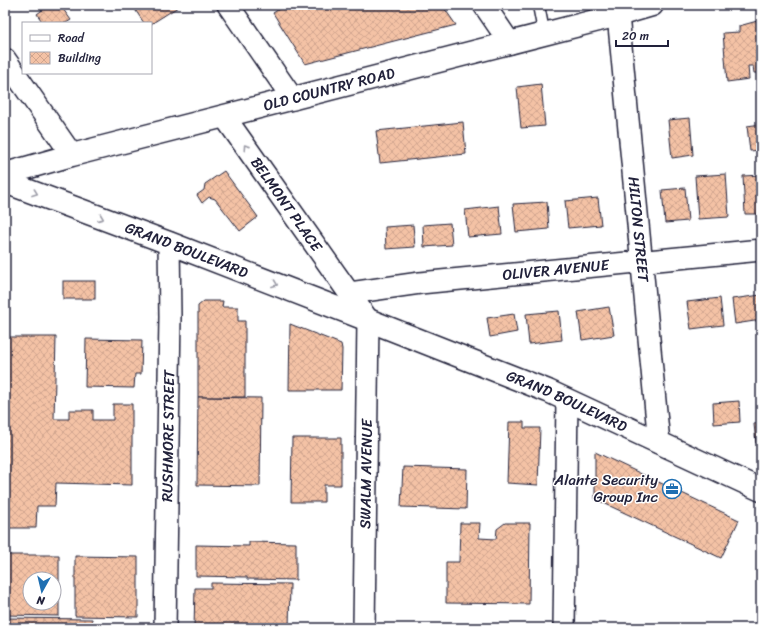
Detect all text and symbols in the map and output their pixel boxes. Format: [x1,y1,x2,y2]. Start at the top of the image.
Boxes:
legend [22,22,152,74]
scale bar [616,22,668,48]
text: 20 m [622,25,649,47]
text: Road [58,27,85,49]
text: Building [58,47,101,69]
street label: OLD COUNTRY ROAD [260,60,398,118]
one-way arrow [244,144,251,151]
street label: BELMONT PLACE [244,151,330,258]
street label: HILTON STREET [621,175,657,284]
one-way arrow [31,188,38,197]
one-way arrow [98,213,105,221]
street label: GRAND BOULEVARD [121,215,252,286]
street label: OLIVER AVENUE [501,252,612,288]
one-way arrow [271,279,278,287]
street label: GRAND BOULEVARD [502,363,632,439]
street label: RUSHMORE STREET [154,368,182,502]
street label: SWALM AVENUE [352,417,380,529]
place label: Alante Security Group Inc [553,467,659,510]
office icon: Alante Security Group Inc [661,478,683,500]
north arrow [22,571,62,611]
text: N [35,590,47,610]

